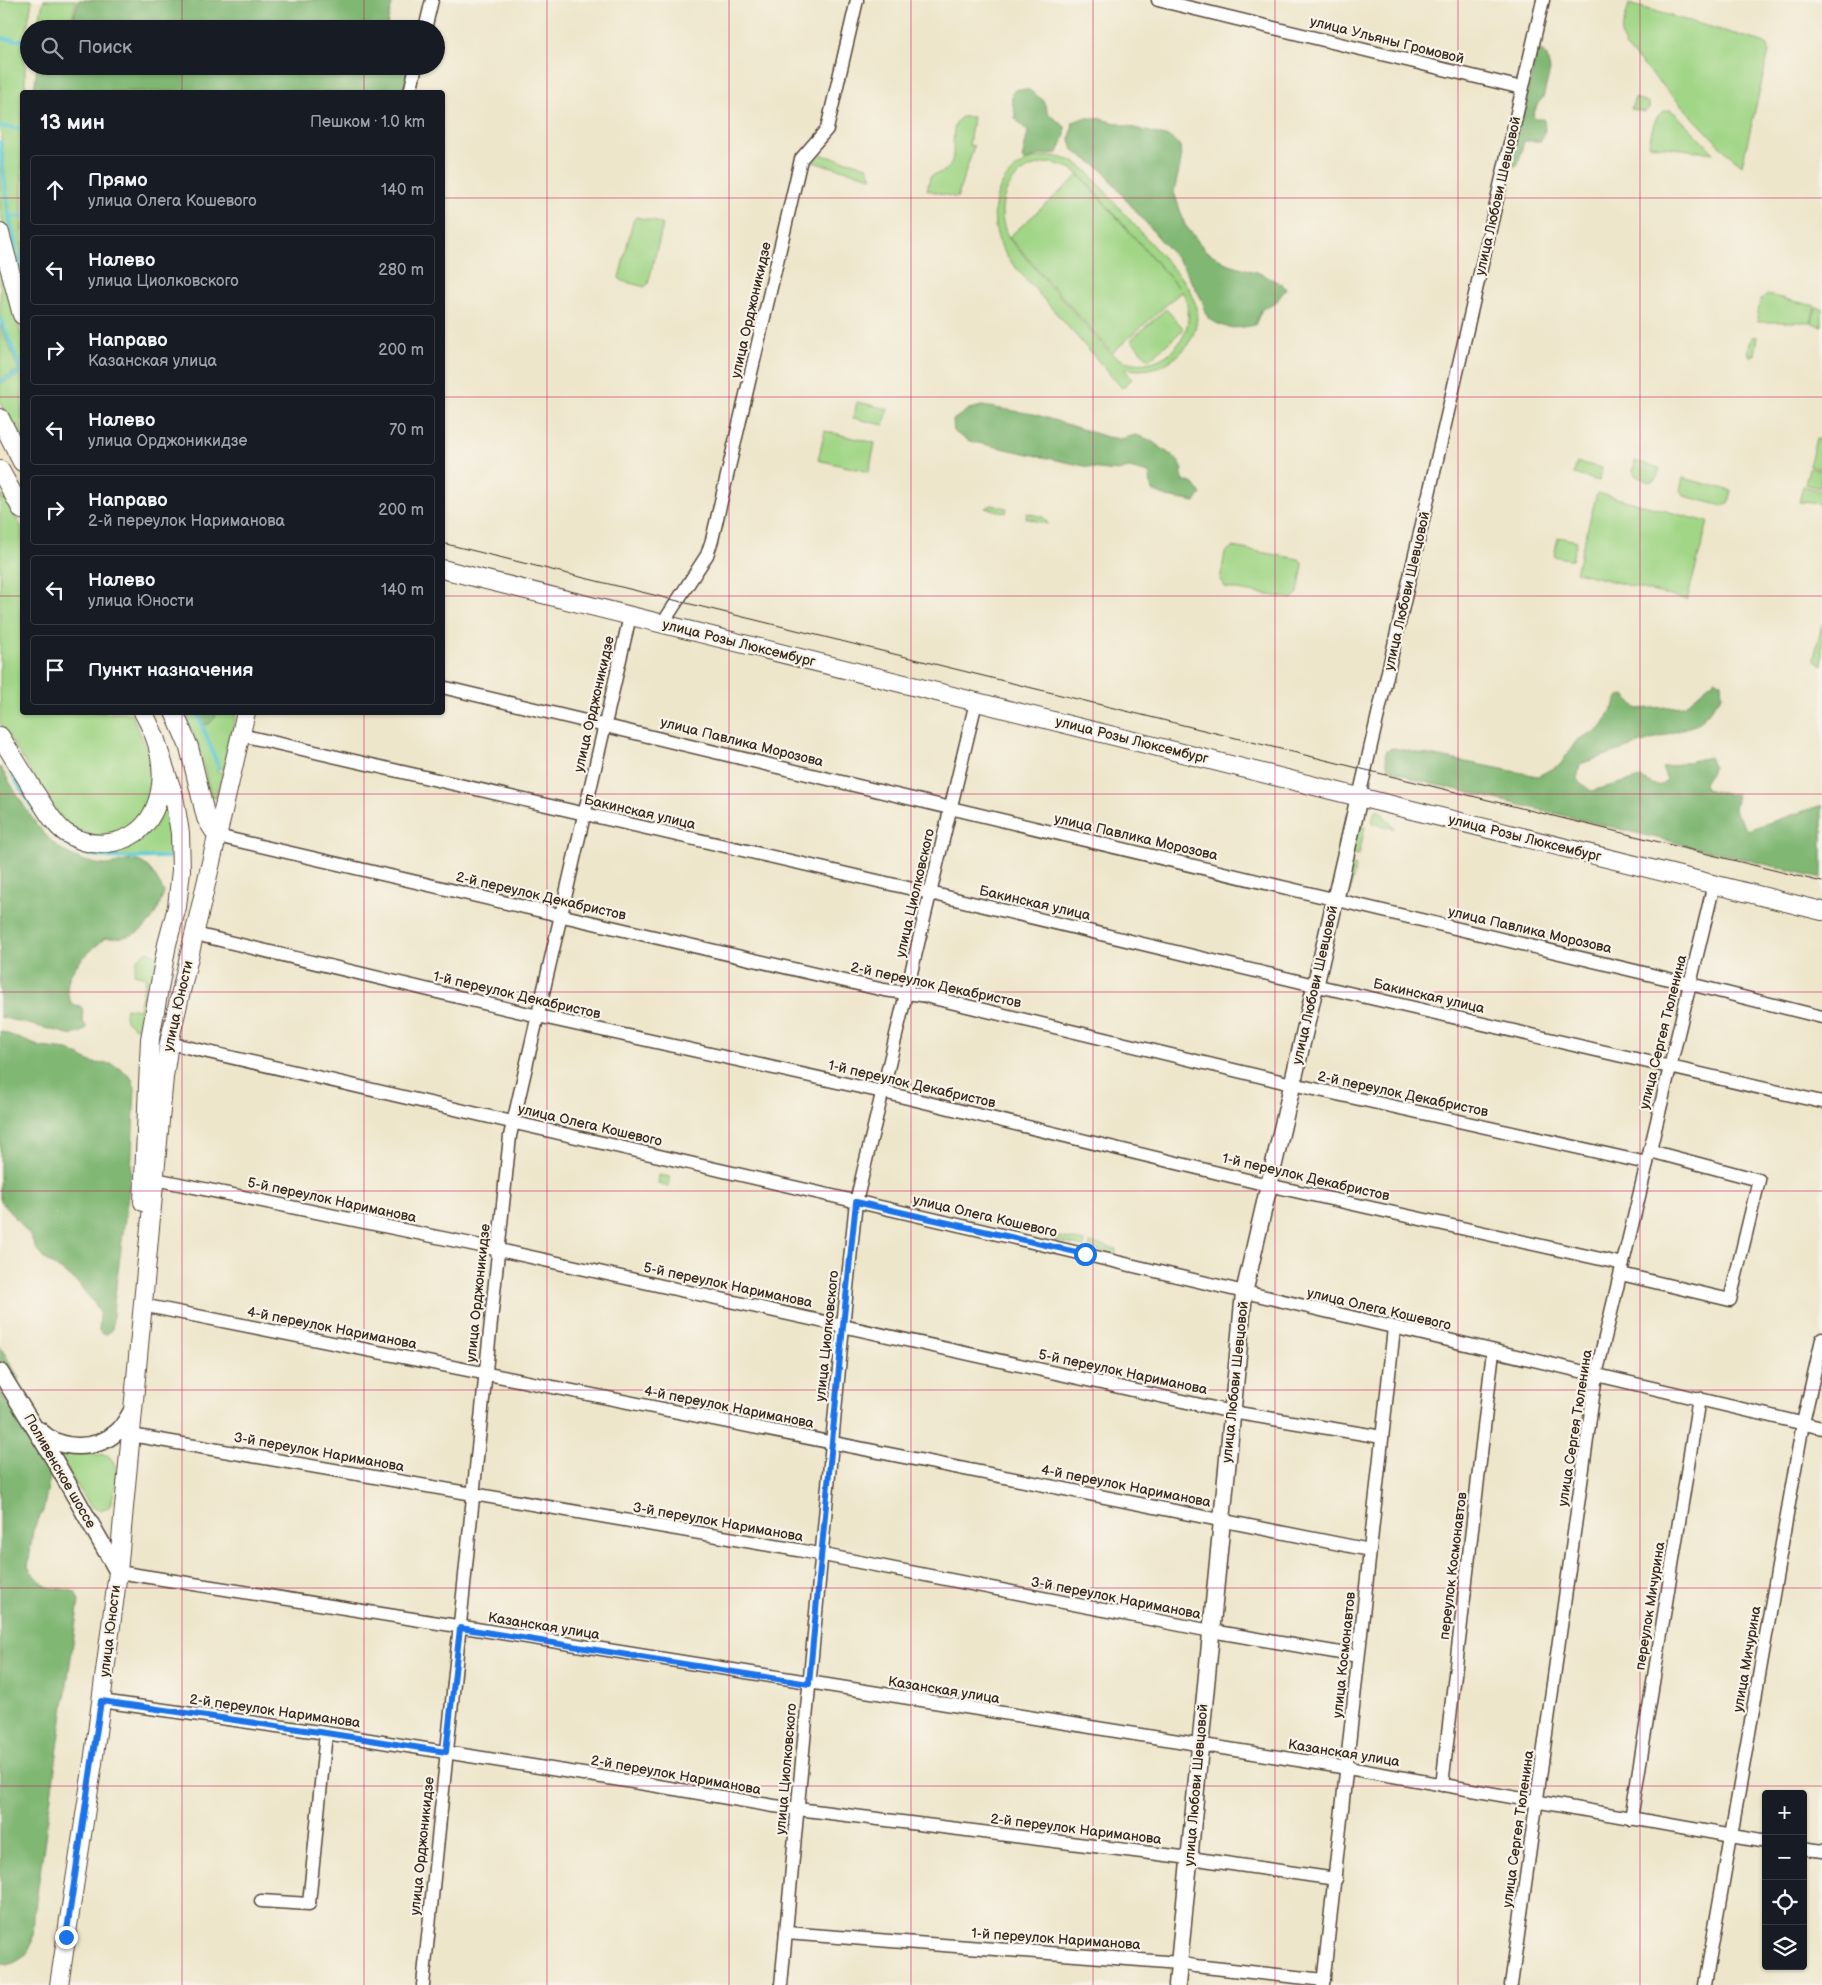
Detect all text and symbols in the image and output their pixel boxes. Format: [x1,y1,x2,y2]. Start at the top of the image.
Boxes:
street label: улица Ульяны Громовой [1308,13,1466,67]
search box [20,20,445,75]
icon: search [38,34,66,62]
text: Поиск [78,36,132,59]
text: 13 мин [40,110,105,135]
text: Пешком · 1.0 km [310,113,425,132]
street label: улица Любови Шевцовой [1471,115,1525,277]
text: Прямо [88,169,148,192]
icon: ahead [41,176,69,204]
text: 140 m [381,181,424,200]
text: улица Олега Кошевого [88,192,257,211]
street label: улица Орджоникидзе [727,240,775,380]
text: Налево [88,249,155,272]
icon: left [41,256,69,284]
text: 280 m [378,261,424,280]
text: улица Циолковского [88,272,239,291]
text: Направо [88,329,168,352]
icon: right [41,336,69,364]
text: 200 m [378,341,424,360]
text: Казанская улица [88,352,217,371]
text: Налево [88,409,155,432]
icon: left [41,416,69,444]
text: 70 m [389,421,424,440]
text: улица Орджоникидзе [88,432,247,451]
text: Направо [88,489,168,512]
icon: right [41,496,69,524]
text: 200 m [378,501,424,520]
street label: улица Любови Шевцовой [1380,510,1434,672]
text: 2-й переулок Нариманова [88,512,285,531]
text: Налево [88,569,155,592]
icon: left [41,576,69,604]
text: 140 m [381,581,424,600]
text: улица Юности [88,592,194,611]
street label: улица Розы Люксембург [661,616,818,670]
street label: улица Орджоникидзе [570,634,618,774]
icon: arrive [41,656,69,684]
text: Пункт назначения [88,659,253,682]
street label: улица Розы Люксембург [1054,713,1211,767]
street label: улица Павлика Морозова [659,714,826,771]
street label: Бакинская улица [583,791,698,833]
street label: улица Павлика Морозова [1053,810,1220,864]
street label: улица Розы Люксембург [1447,811,1604,865]
street label: улица Циолковского [892,827,938,959]
street label: 2-й переулок Декабристов [454,868,628,924]
street label: Бакинская улица [978,882,1093,924]
street label: улица Павлика Морозова [1447,903,1614,957]
street label: улица Любови Шевцовой [1288,904,1342,1066]
street label: улица Сергея Тюленина [1636,952,1691,1111]
street label: улица Юности [159,959,197,1053]
street label: 2-й переулок Декабристов [849,959,1024,1012]
street label: 1-й переулок Декабристов [432,967,603,1023]
street label: Бакинская улица [1372,975,1487,1017]
street label: 1-й переулок Декабристов [827,1056,998,1112]
street label: 2-й переулок Декабристов [1316,1068,1491,1121]
street label: улица Олега Кошевого [516,1100,664,1150]
street label: 1-й переулок Декабристов [1221,1149,1392,1205]
street label: 5-й переулок Нариманова [246,1174,419,1226]
street label: улица Олега Кошевого [911,1191,1059,1241]
street label: улица Орджоникидзе [462,1223,494,1363]
route start [1074,1243,1097,1266]
street label: 5-й переулок Нариманова [642,1259,815,1311]
street label: улица Циолковского [812,1270,842,1402]
street label: улица Олега Кошевого [1305,1284,1453,1334]
street label: улица Любови Шевцовой [1218,1300,1252,1464]
street label: 4-й переулок Нариманова [246,1303,419,1353]
street label: 5-й переулок Нариманова [1037,1346,1210,1398]
street label: улица Сергея Тюленина [1554,1348,1596,1508]
street label: 4-й переулок Нариманова [643,1382,816,1432]
street label: Поливенское шоссе [20,1411,100,1531]
street label: 3-й переулок Нариманова [232,1429,406,1475]
street label: 4-й переулок Нариманова [1040,1461,1213,1511]
street label: переулок Космонавтов [1436,1491,1471,1641]
street label: 3-й переулок Нариманова [631,1499,805,1545]
street label: переулок Мичурина [1631,1540,1669,1671]
street label: 3-й переулок Нариманова [1030,1573,1203,1623]
street label: улица Юности [96,1584,124,1678]
street label: улица Космонавтов [1329,1590,1359,1719]
street label: улица Мичурина [1729,1604,1765,1713]
street label: Казанская улица [487,1609,602,1643]
street label: Казанская улица [887,1673,1002,1707]
street label: 2-й переулок Нариманова [188,1691,362,1732]
street label: улица Циолковского [772,1703,800,1835]
street label: улица Любови Шевцовой [1180,1703,1212,1867]
street label: Казанская улица [1287,1736,1402,1770]
street label: улица Сергея Тюленина [1499,1749,1538,1909]
street label: 2-й переулок Нариманова [590,1752,763,1798]
street label: улица Орджоникидзе [406,1776,438,1916]
map controls [1762,1790,1807,1970]
button: + [1762,1790,1807,1835]
street label: 2-й переулок Нариманова [989,1810,1163,1848]
button: − [1762,1835,1807,1880]
button: locate [1762,1880,1807,1925]
street label: 1-й переулок Нариманова [971,1925,1142,1953]
button: layers [1762,1925,1807,1970]
route end [55,1926,78,1949]

